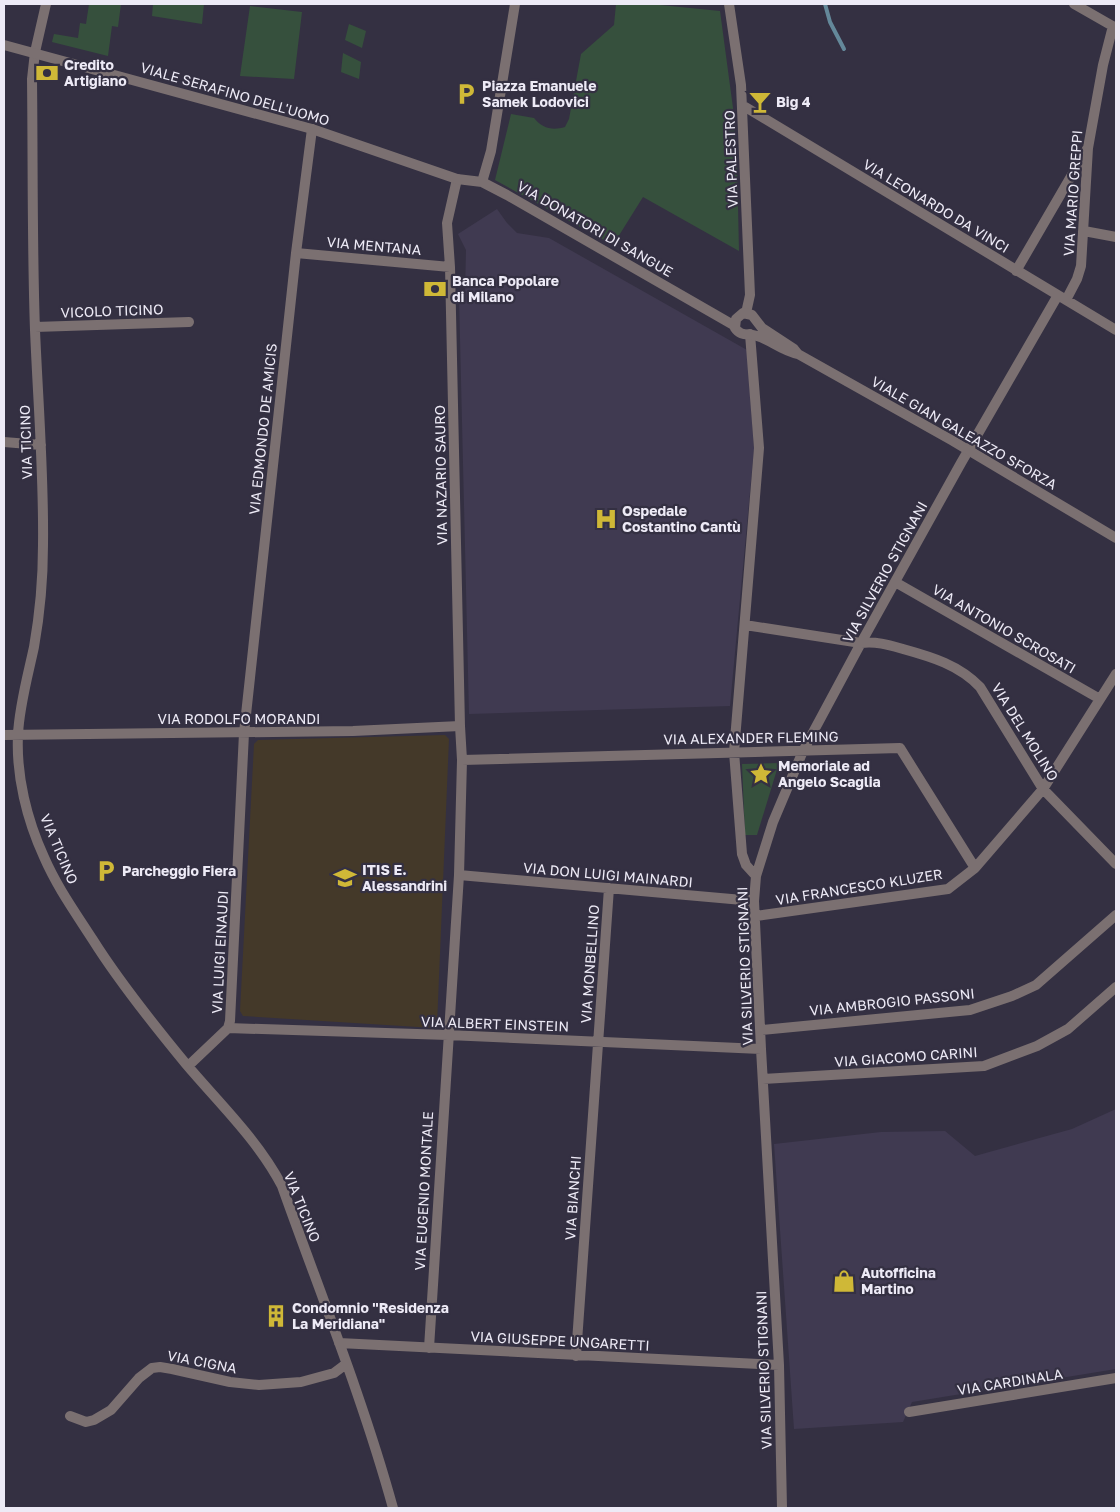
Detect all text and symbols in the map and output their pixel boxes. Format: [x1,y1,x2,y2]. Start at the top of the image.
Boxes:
place label: Credito Artigiano [64,56,127,89]
street label: VIALE SERAFINO DELL'UOMO [139,58,332,129]
bank icon: Credito Artigiano [34,60,60,86]
place label: Piazza Emanuele Samek Lodovici [482,77,596,110]
parking icon: Piazza Emanuele Samek Lodovici [453,81,479,107]
bar icon: Big 4 [747,89,773,115]
place label: Big 4 [776,93,811,110]
street label: VIA PALESTRO [720,110,741,208]
street label: VIA MARIO GREPPI [1060,129,1085,257]
street label: VIA LEONARDO DA VINCI [860,155,1012,256]
street label: VIA DONATORI DI SANGUE [514,177,676,280]
street label: VIA MENTANA [326,233,423,258]
place label: Banca Popolare di Milano [452,272,559,305]
bank icon: Banca Popolare di Milano [422,276,448,302]
street label: VICOLO TICINO [60,300,164,321]
street label: VIA EDMONDO DE AMICIS [245,342,280,515]
street label: VIALE GIAN GALEAZZO SFORZA [868,372,1061,493]
street label: VIA TICINO [16,404,35,480]
street label: VIA NAZARIO SAURO [431,405,450,545]
street label: VIA SILVERIO STIGNANI [839,498,931,645]
place label: Ospedale Costantino Cantù [622,502,741,535]
hospital icon: Ospedale Costantino Cantù [593,506,619,532]
street label: VIA ANTONIO SCROSATI [929,580,1079,677]
street label: VIA DEL MOLINO [988,680,1062,784]
street label: VIA RODOLFO MORANDI [158,710,320,727]
street label: VIA ALEXANDER FLEMING [663,727,839,748]
place label: Memoriale ad Angelo Scaglia [778,757,881,790]
place icon: Memoriale ad Angelo Scaglia [748,761,774,787]
street label: VIA TICINO [37,811,82,886]
parking icon: Parcheggio Fiera [93,858,119,884]
street label: VIA DON LUIGI MAINARDI [522,859,694,890]
place label: ITIS E. Alessandrini [362,861,447,894]
place label: Parcheggio Fiera [122,862,236,879]
school or university icon: ITIS E. Alessandrini [332,865,358,891]
street label: VIA FRANCESCO KLUZER [774,865,944,908]
street label: VIA SILVERIO STIGNANI [733,886,756,1046]
street label: VIA LUIGI EINAUDI [208,890,231,1014]
street label: VIA MONBELLINO [577,904,602,1024]
street label: VIA AMBROGIO PASSONI [808,984,975,1019]
street label: VIA ALBERT EINSTEIN [421,1012,569,1035]
street label: VIA GIACOMO CARINI [834,1043,978,1070]
street label: VIA EUGENIO MONTALE [411,1111,436,1271]
street label: VIA BIANCHI [561,1155,584,1241]
street label: VIA TICINO [281,1169,324,1245]
place label: Autofficina Martino [861,1264,936,1297]
shop icon: Autofficina Martino [831,1268,857,1294]
street label: VIA SILVERIO STIGNANI [752,1290,775,1450]
place label: Condomnio "Residenza La Meridiana" [292,1299,449,1332]
building icon: Condomnio "Residenza La Meridiana" [263,1303,289,1329]
street label: VIA GIUSEPPE UNGARETTI [470,1327,650,1354]
street label: VIA CIGNA [166,1346,239,1377]
street label: VIA CARDINALA [956,1365,1065,1398]

